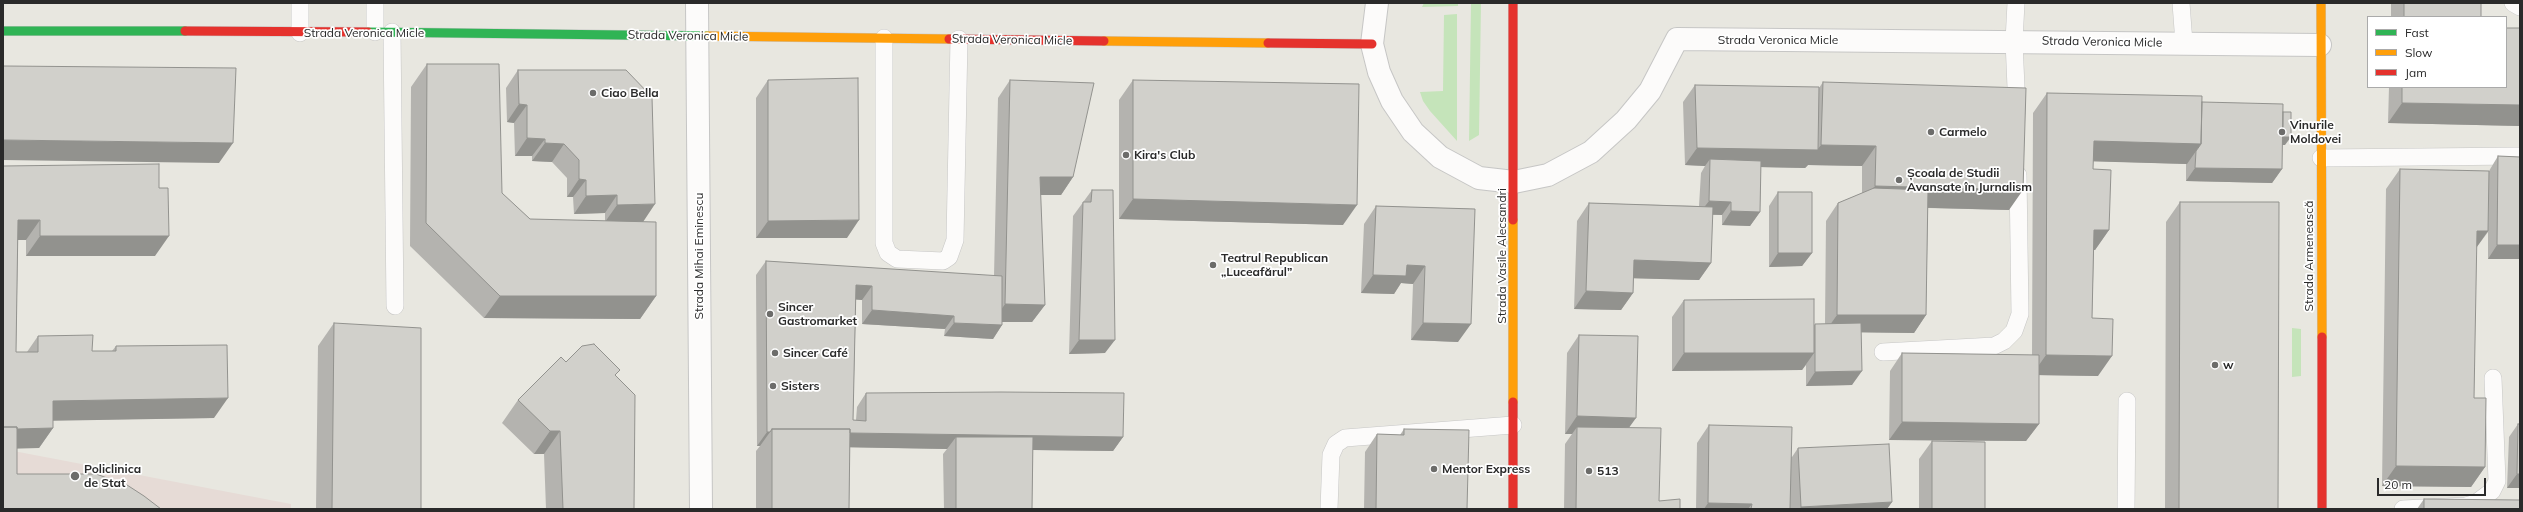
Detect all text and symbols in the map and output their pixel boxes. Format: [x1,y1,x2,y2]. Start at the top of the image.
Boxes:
legend [2367,16,2507,88]
text: Fast [2405,25,2429,40]
street label: Strada Veronica Micle [304,26,424,40]
street label: Strada Veronica Micle [628,28,748,44]
street label: Strada Veronica Micle [952,32,1072,48]
street label: Strada Veronica Micle [1718,33,1838,47]
street label: Strada Veronica Micle [2042,34,2162,50]
text: Slow [2405,45,2433,60]
text: Jam [2405,65,2427,80]
place label: Ciao Bella [601,86,659,100]
marker: Ciao Bella [588,88,598,98]
place label: Vinurile Moldovei [2290,118,2341,146]
place label: Carmelo [1939,125,1987,139]
marker: Carmelo [1926,127,1936,137]
marker: Vinurile Moldovei [2277,127,2287,137]
place label: Kira's Club [1134,148,1195,162]
marker: Kira's Club [1121,150,1131,160]
place label: Școala de Studii Avansate în Jurnalism [1907,166,2032,194]
marker: Școala de Studii Avansate în Jurnalism [1894,175,1904,185]
street label: Strada Vasile Alecsandri [1495,188,1509,324]
street label: Strada Mihai Eminescu [692,193,706,319]
street label: Strada Armenească [2302,201,2316,311]
place label: Teatrul Republican „Luceafărul” [1221,251,1328,279]
marker: Teatrul Republican „Luceafărul” [1208,260,1218,270]
place label: Sincer Gastromarket [778,300,857,328]
marker: Sincer Gastromarket [765,309,775,319]
place label: Sincer Café [783,346,848,360]
marker: Sincer Café [770,348,780,358]
place label: w [2223,358,2234,372]
marker: w [2210,360,2220,370]
place label: Sisters [781,379,820,393]
marker: Sisters [768,381,778,391]
place label: Policlinica de Stat [84,462,141,490]
place label: Mentor Express [1442,462,1530,476]
marker: Mentor Express [1429,464,1439,474]
place label: 513 [1597,464,1619,478]
marker: 513 [1584,466,1594,476]
marker: Policlinica de Stat [69,470,81,482]
scale bar [2379,470,2488,496]
text: 20 m [2384,477,2412,492]

